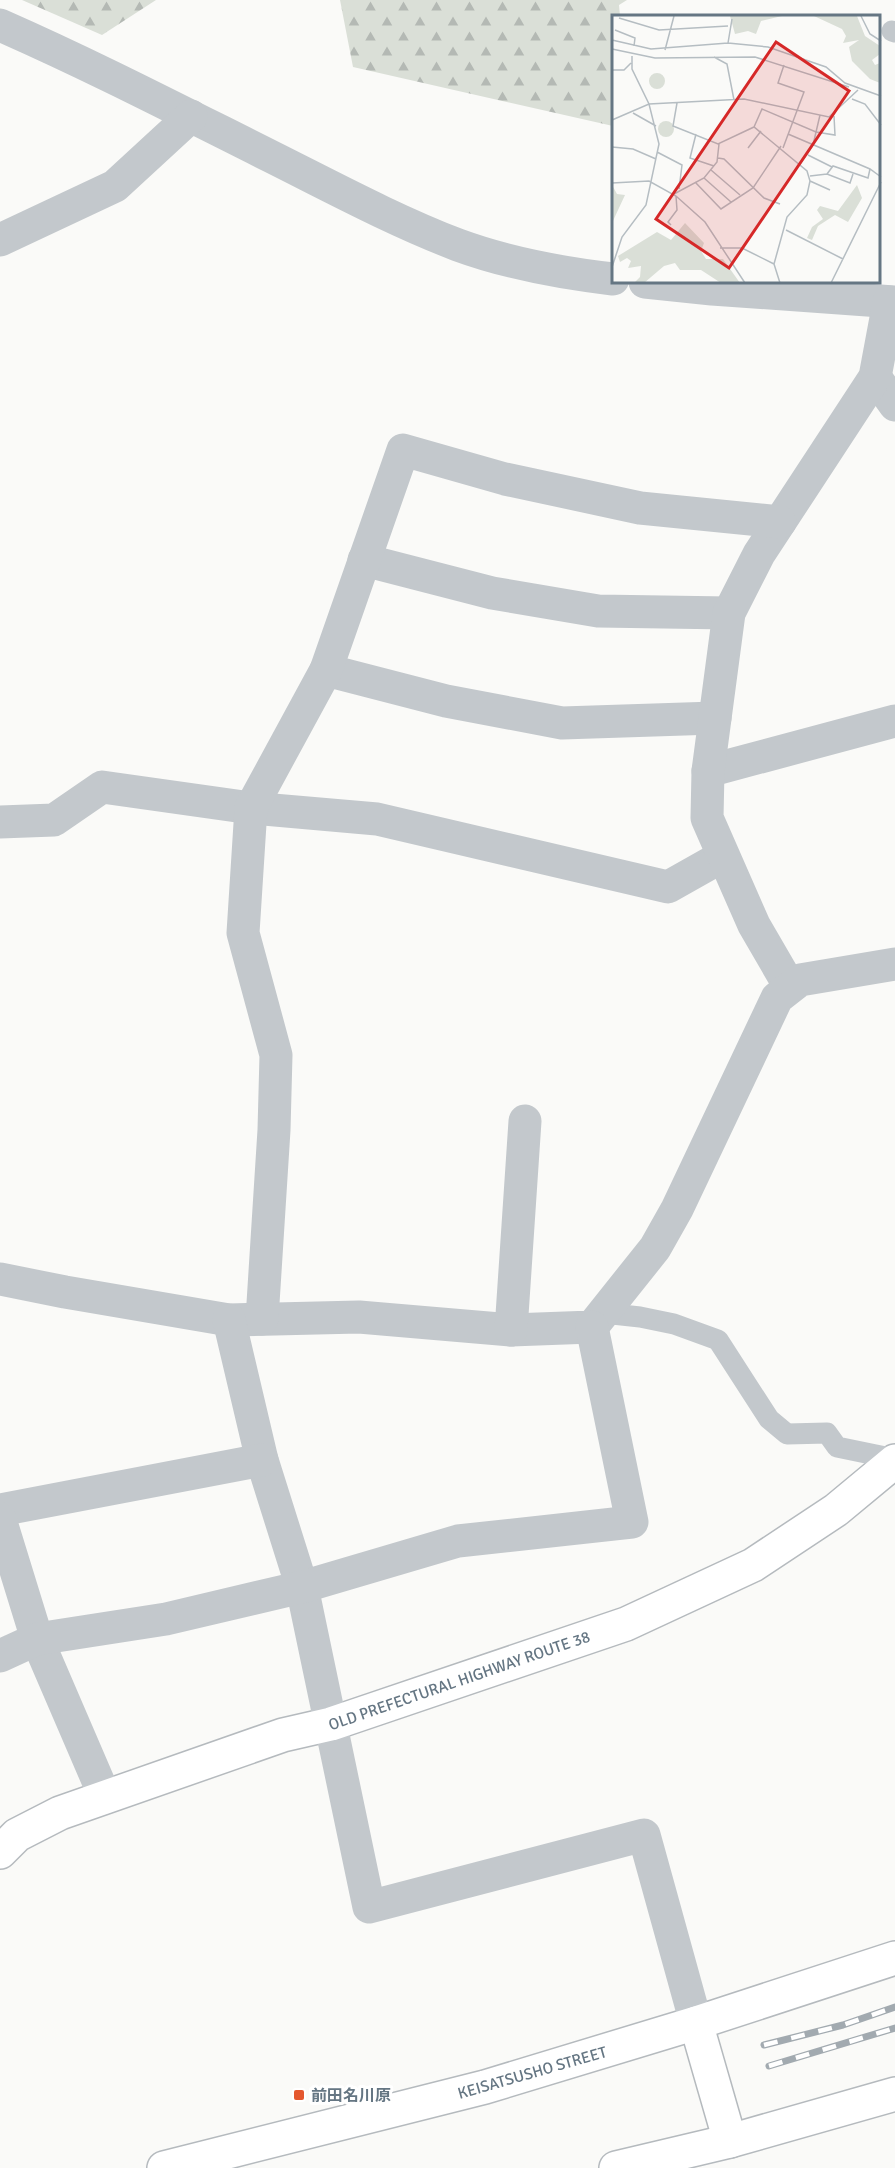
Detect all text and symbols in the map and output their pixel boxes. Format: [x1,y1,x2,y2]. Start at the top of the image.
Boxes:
inset map [612,15,880,284]
street label: OLD PREFECTURAL HIGHWAY ROUTE 38 [326,1627,593,1735]
street label: KEISATSUSHO STREET [455,2042,609,2104]
place label: 前田名川原 [311,2086,391,2106]
marker: 前田名川原 [292,2088,306,2102]

